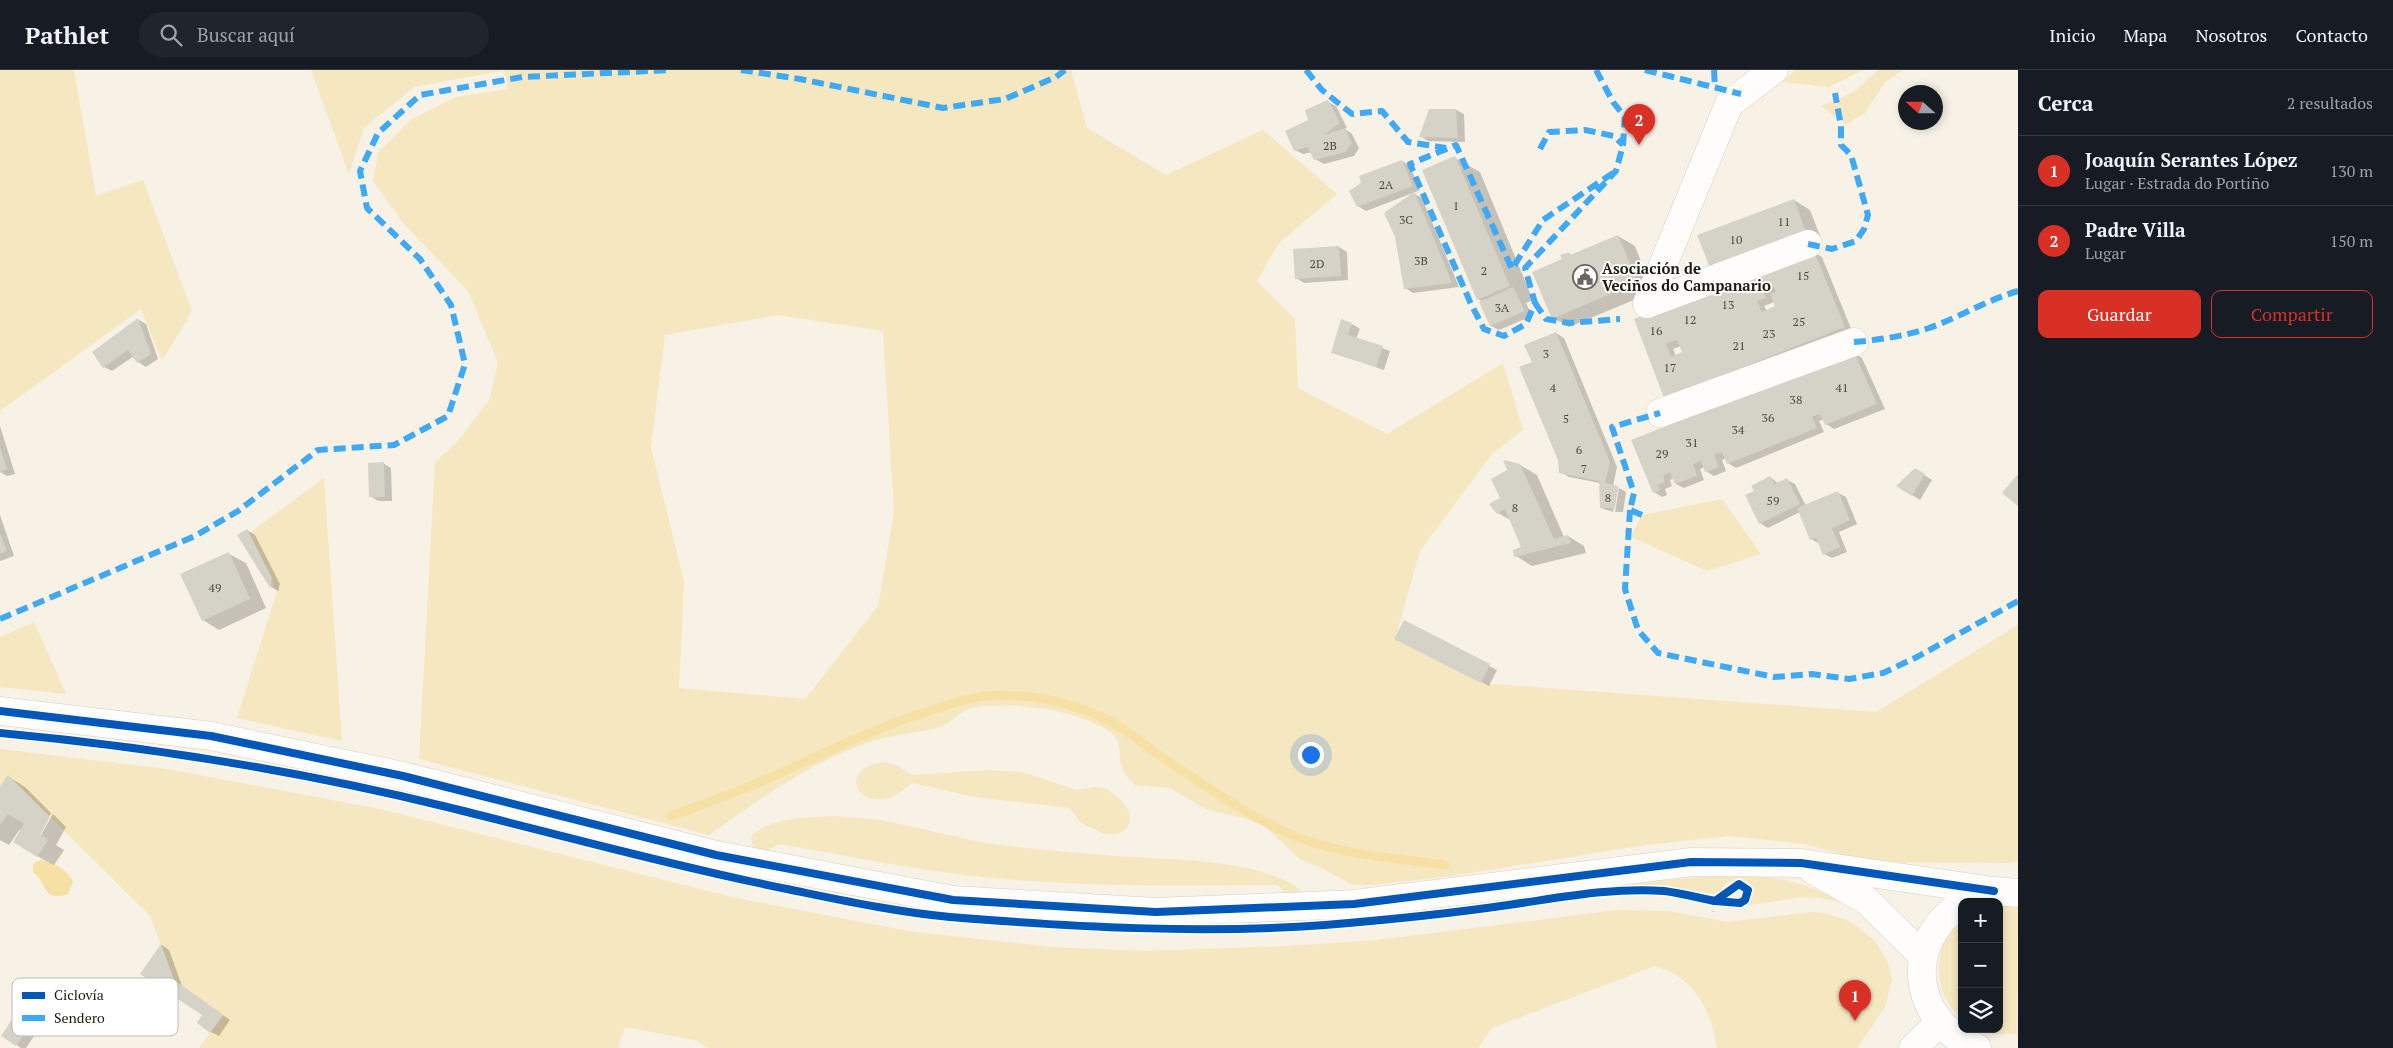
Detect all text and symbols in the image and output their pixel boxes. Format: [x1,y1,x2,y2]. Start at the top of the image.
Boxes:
search box [139,12,489,57]
text: Pathlet [25,19,109,51]
icon: search [157,21,185,49]
text: Buscar aquí [197,22,295,47]
text: Inicio [2049,23,2095,47]
text: Mapa [2123,23,2167,47]
text: Nosotros [2195,23,2267,47]
text: Contacto [2295,23,2368,47]
north arrow [1898,85,1943,130]
text: Cerca [2038,89,2093,117]
text: 2 resultados [2287,92,2373,114]
pin: 2 [1623,104,1655,145]
house number: 2B [1323,138,1337,153]
text: Joaquín Serantes López [2085,147,2298,172]
text: 1 [2049,160,2059,182]
text: 130 m [2330,160,2373,182]
text: Lugar · Estrada do Portiño [2085,172,2269,194]
house number: 2A [1379,177,1394,192]
house number: 1 [1453,198,1459,213]
house number: 3C [1399,212,1413,227]
house number: 11 [1778,214,1790,229]
text: Padre Villa [2085,217,2186,242]
text: 2 [2049,230,2059,252]
text: 150 m [2330,230,2373,252]
house number: 10 [1730,232,1742,247]
text: Lugar [2085,242,2126,264]
house number: 3B [1414,253,1428,268]
house number: 2D [1310,256,1324,271]
place label: Asociación de Veciños do Campanario [1602,258,1771,295]
house number: 2 [1481,263,1487,278]
public building icon: Asociación de Veciños do Campanario [1572,264,1598,290]
house number: 15 [1797,268,1809,283]
button: Guardar [2038,290,2201,338]
button: Compartir [2211,290,2373,338]
house number: 13 [1722,297,1734,312]
house number: 3A [1495,300,1510,315]
house number: 12 [1684,312,1696,327]
house number: 25 [1793,314,1805,329]
house number: 16 [1650,323,1663,338]
house number: 23 [1763,326,1775,341]
house number: 21 [1733,338,1745,353]
house number: 3 [1543,346,1549,361]
house number: 17 [1664,360,1676,375]
house number: 4 [1550,380,1557,395]
house number: 41 [1836,380,1848,395]
house number: 38 [1790,392,1802,407]
house number: 36 [1762,410,1775,425]
house number: 5 [1563,411,1569,426]
house number: 34 [1732,422,1745,437]
house number: 31 [1686,435,1698,450]
house number: 6 [1576,442,1583,457]
house number: 29 [1656,446,1668,461]
house number: 7 [1581,461,1587,476]
house number: 8 [1605,490,1611,505]
house number: 59 [1767,493,1779,508]
house number: 8 [1512,500,1518,515]
house number: 49 [209,580,221,595]
your location [1298,742,1324,768]
map controls [1958,898,2003,1033]
button: + [1958,898,2003,943]
button: − [1958,943,2003,988]
legend [12,978,178,1036]
pin: 1 [1839,980,1871,1021]
text: Ciclovía [54,985,104,1004]
button: layers [1958,988,2003,1033]
text: Sendero [54,1008,105,1027]

